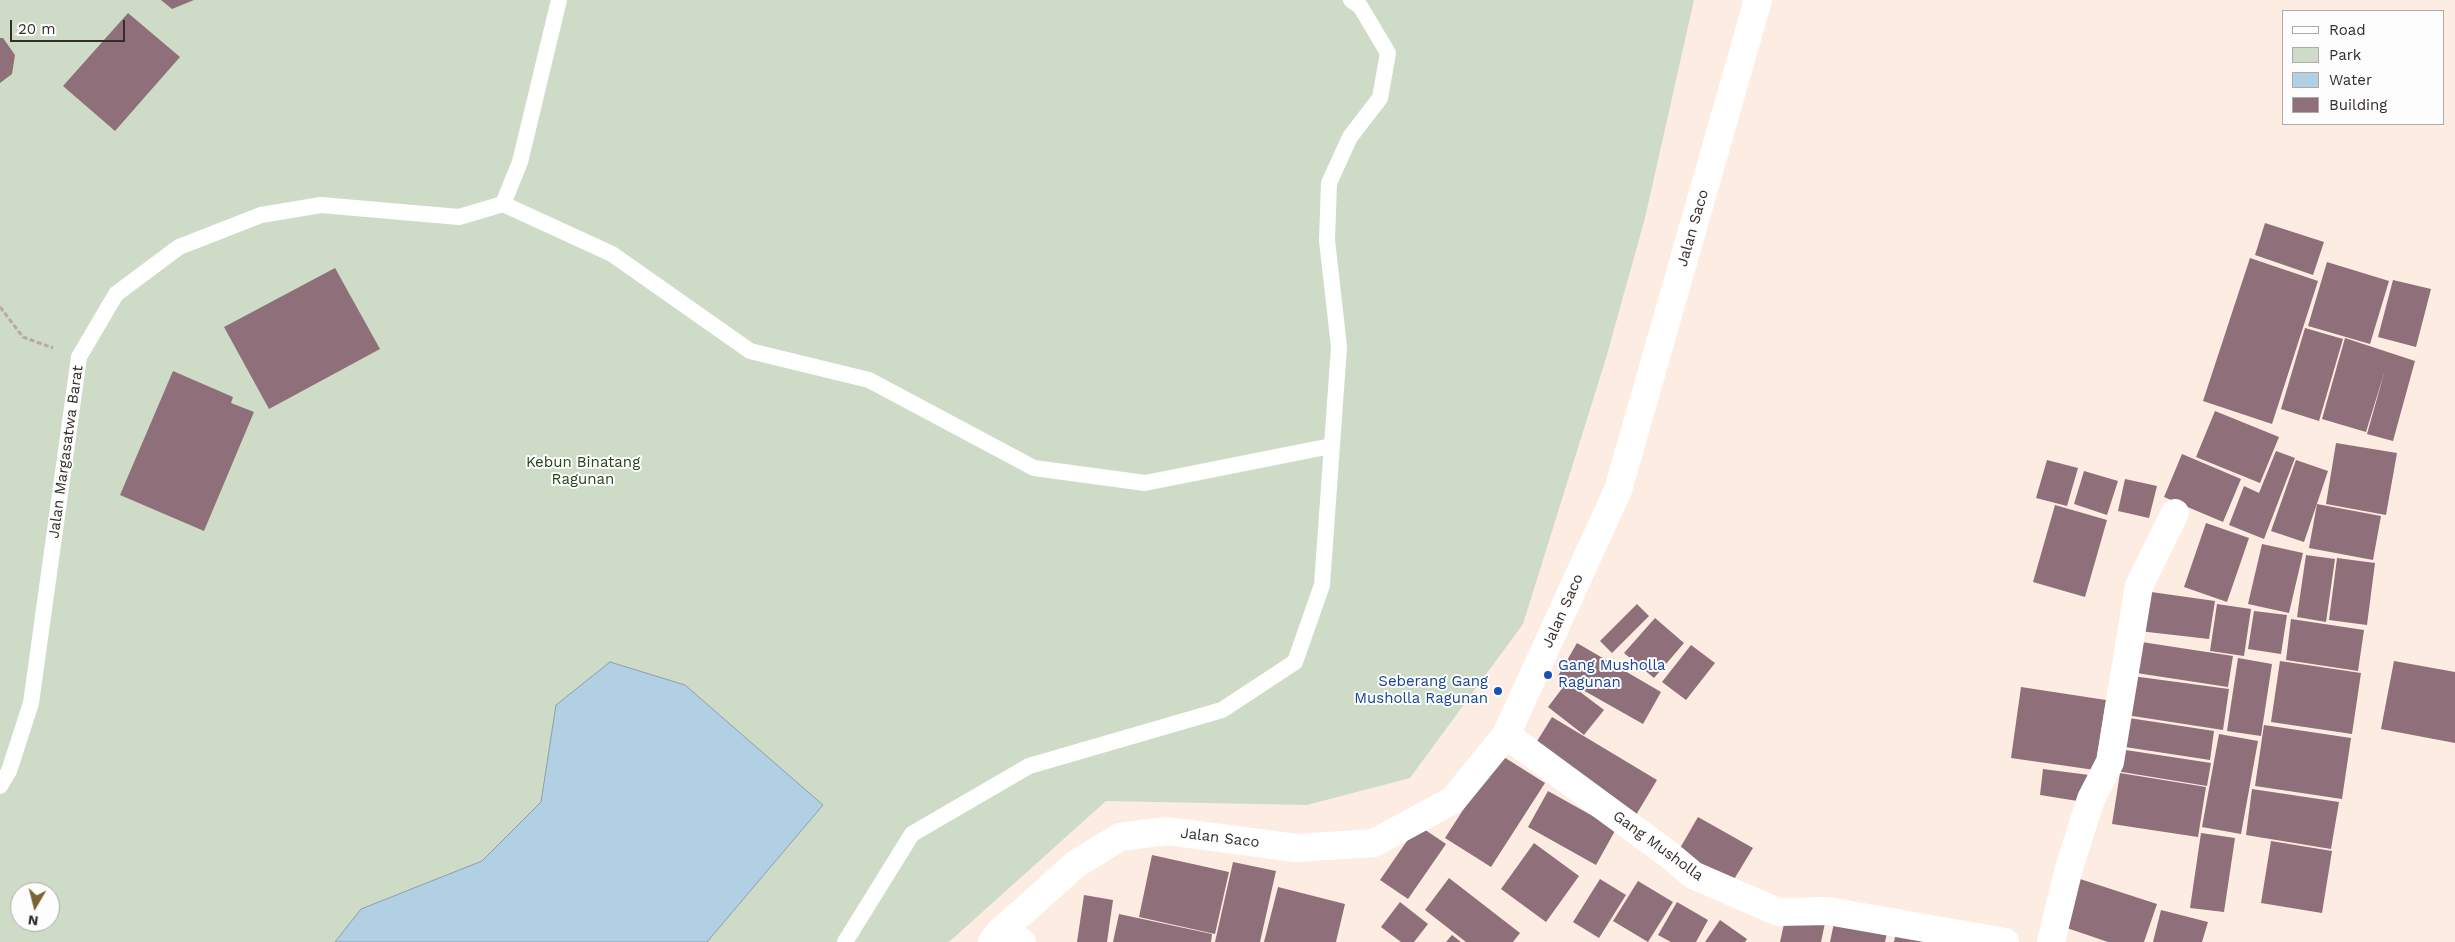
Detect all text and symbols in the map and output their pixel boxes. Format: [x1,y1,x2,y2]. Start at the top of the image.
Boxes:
scale bar [12,10,128,42]
legend [2282,10,2445,125]
text: 20 m [18,20,56,38]
text: Road [2329,21,2366,39]
text: Park [2329,46,2361,64]
text: Water [2329,71,2372,89]
text: Building [2329,96,2387,114]
street label: Jalan Saco [1673,187,1713,269]
street label: Jalan Margasatwa Barat [45,364,87,540]
park label: Kebun Binatang Ragunan [526,454,640,489]
street label: Jalan Saco [1539,571,1587,651]
place label: Gang Musholla Ragunan [1558,657,1666,692]
marker: Gang Musholla Ragunan [1542,669,1554,681]
place label: Seberang Gang Musholla Ragunan [1354,673,1488,708]
marker: Seberang Gang Musholla Ragunan [1492,685,1504,697]
street label: Gang Musholla [1609,807,1707,885]
street label: Jalan Saco [1179,824,1261,852]
north arrow [10,882,60,932]
text: N [27,912,39,930]

